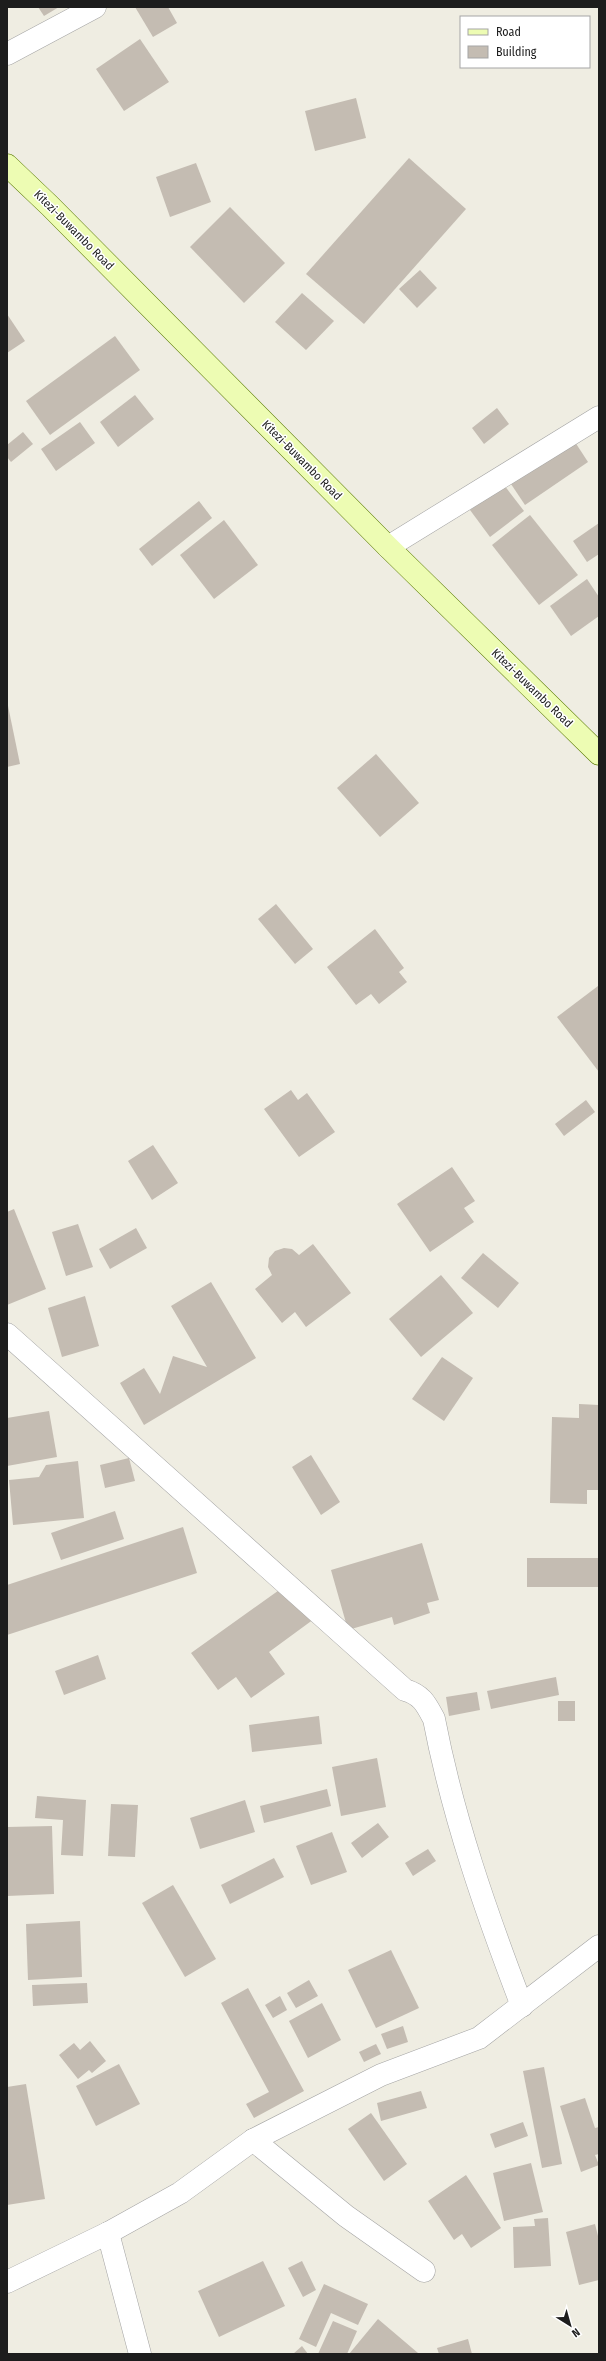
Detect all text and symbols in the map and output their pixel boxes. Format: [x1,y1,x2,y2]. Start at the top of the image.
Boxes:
legend [460,16,590,68]
text: Road [496,25,521,39]
text: Building [496,45,537,59]
street label: Kitezi-Buwambo Road [31,187,117,273]
street label: Kitezi-Buwambo Road [259,417,345,503]
street label: Kitezi-Buwambo Road [489,646,575,730]
north arrow [550,2305,590,2345]
text: N [569,2325,582,2340]

